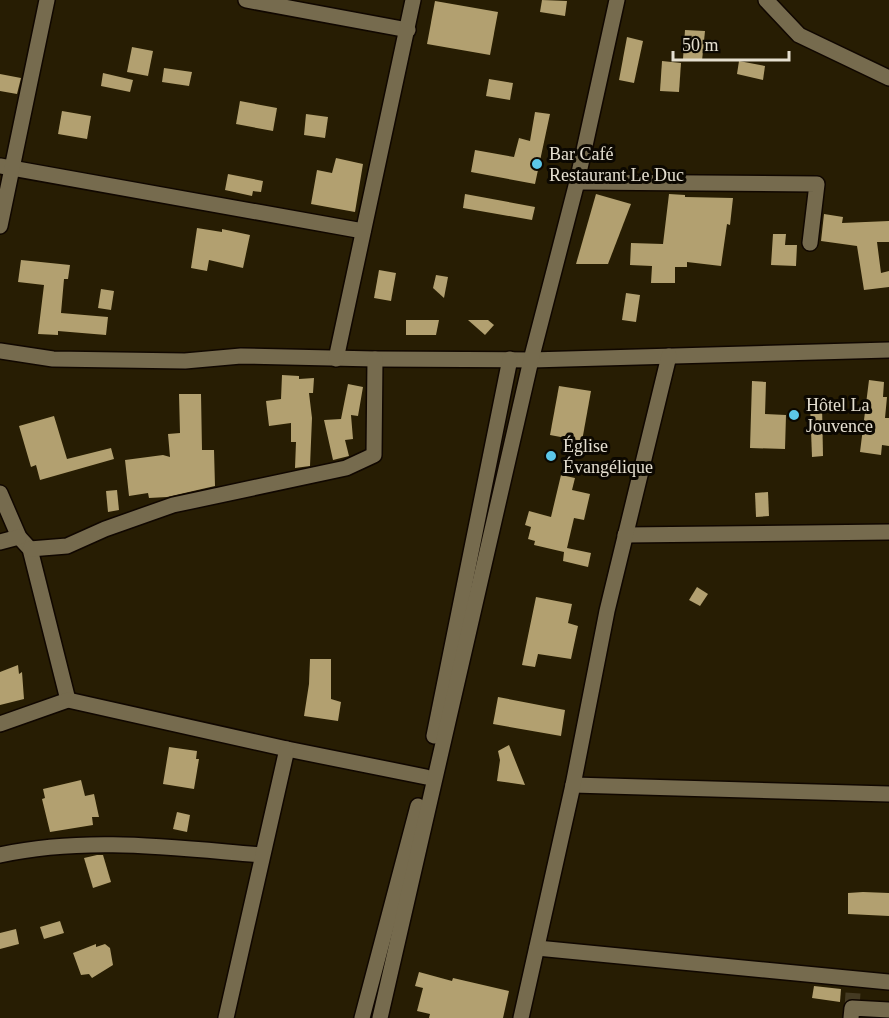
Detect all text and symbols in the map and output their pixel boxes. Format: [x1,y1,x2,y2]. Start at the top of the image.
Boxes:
scale bar [673,24,788,62]
text: 50 m [682,35,719,55]
place label: Bar Café Restaurant Le Duc [549,144,684,185]
marker: Bar Café Restaurant Le Duc [530,157,544,171]
place label: Hôtel La Jouvence [806,395,873,436]
marker: Hôtel La Jouvence [787,408,801,422]
place label: Église Évangélique [563,435,653,477]
marker: Église Évangélique [544,449,558,463]

